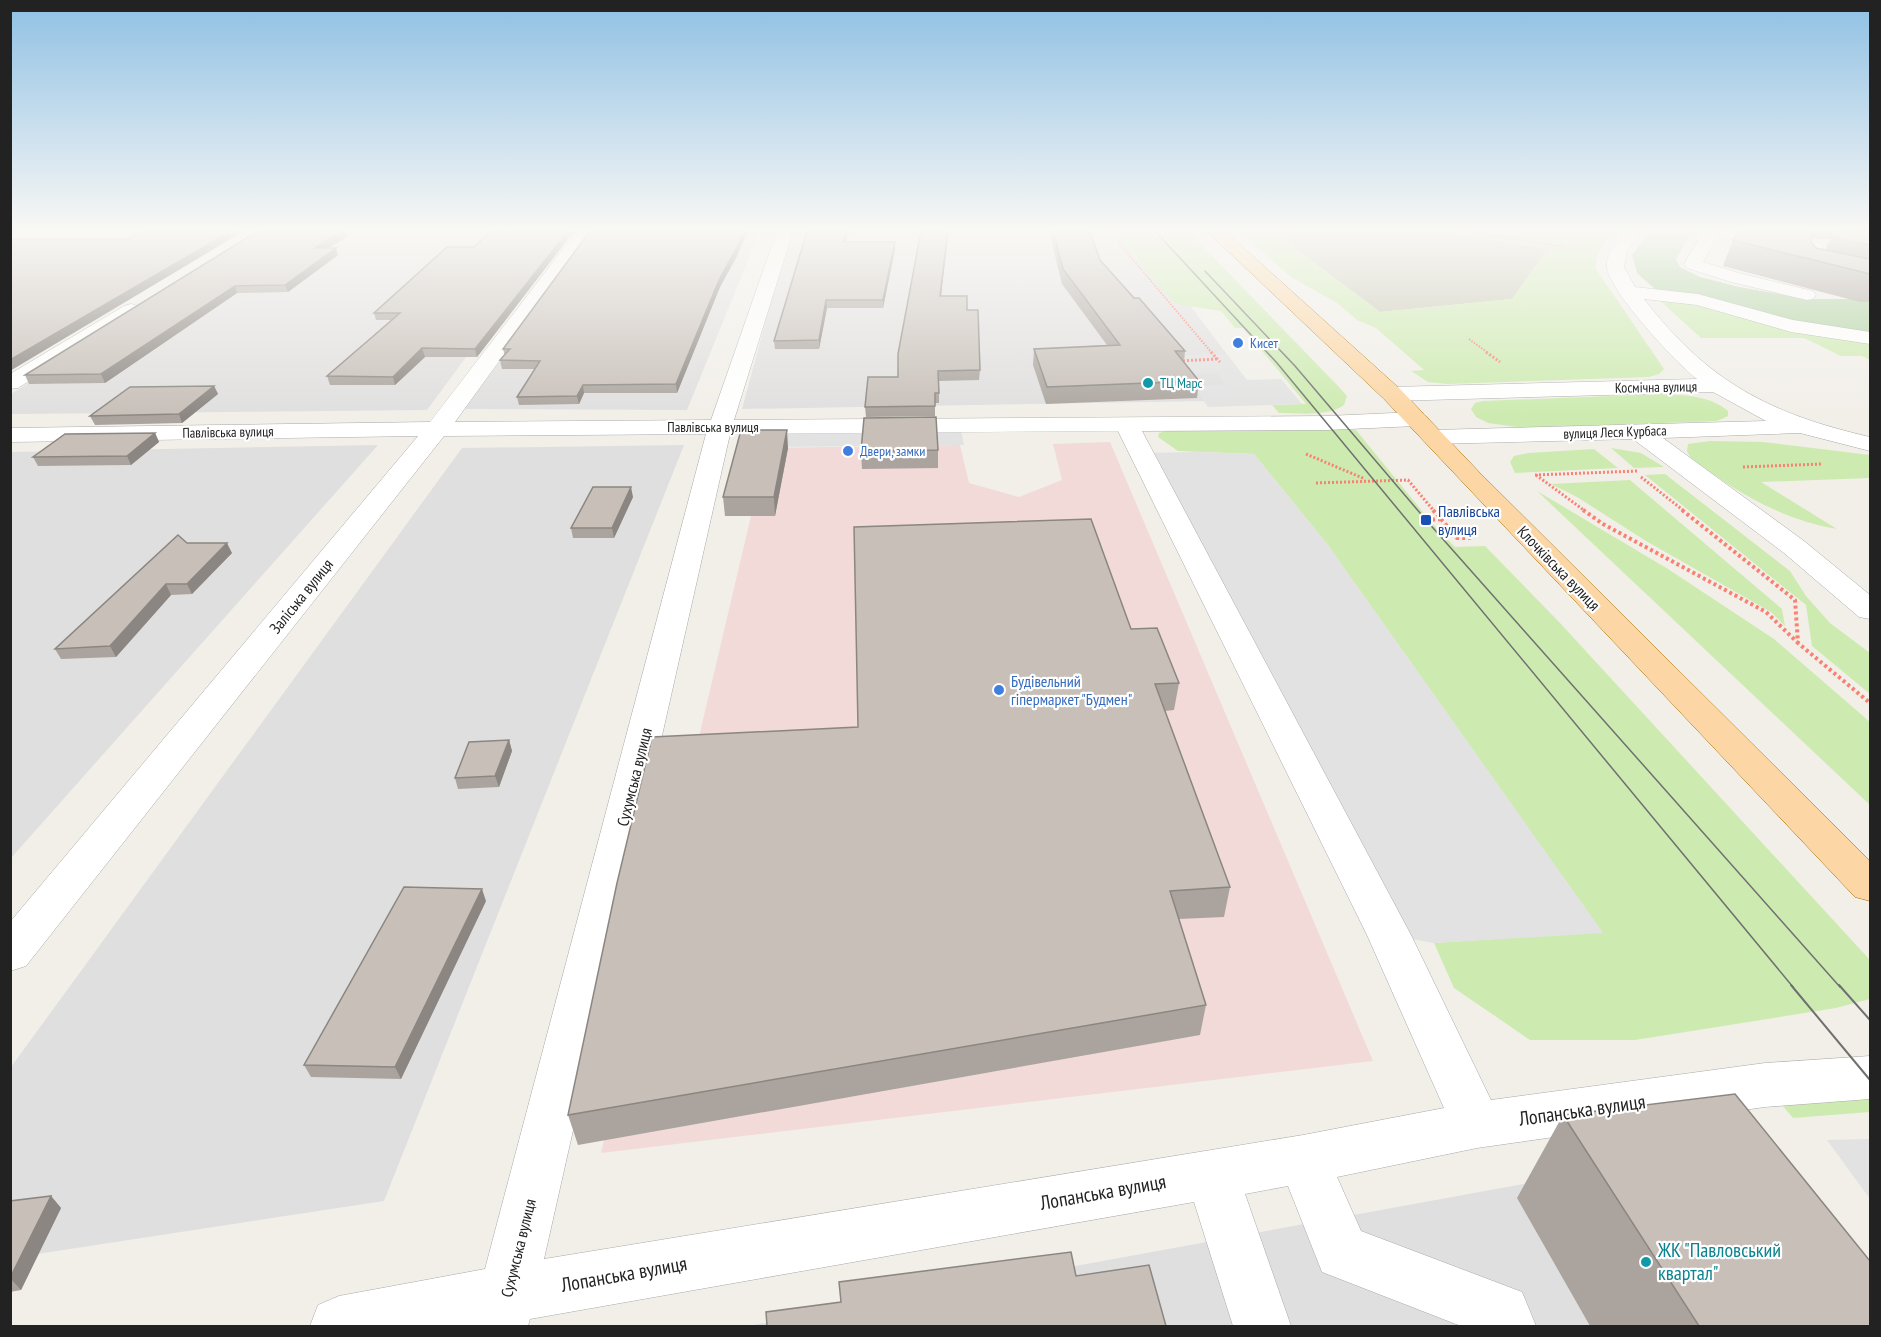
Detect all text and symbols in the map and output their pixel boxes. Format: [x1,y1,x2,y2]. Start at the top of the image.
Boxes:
place label: Кисет [1250,334,1279,352]
marker: Кисет [1231,336,1245,350]
place label: ТЦ Марс [1160,374,1203,392]
marker: ТЦ Марс [1141,376,1155,390]
street label: Космічна вулиця [1615,377,1697,397]
street label: Павлівська вулиця [667,418,759,436]
street label: вулиця Леся Курбаса [1563,421,1667,443]
street label: Павлівська вулиця [182,422,274,442]
place label: Двери, замки [860,442,925,460]
marker: Двери, замки [841,444,855,458]
place label: Павлівська вулиця [1438,501,1500,539]
marker: Павлівська вулиця [1419,513,1433,527]
street label: Клочківська вулиця [1513,521,1605,615]
street label: Заліська вулиця [265,555,337,637]
place label: Будівельний гіпермаркет "Будмен" [1011,671,1132,709]
marker: Будівельний гіпермаркет "Будмен" [992,683,1006,697]
street label: Сухумська вулиця [612,726,656,828]
street label: Лопанська вулиця [1516,1088,1647,1132]
street label: Лопанська вулиця [1037,1168,1168,1216]
street label: Сухумська вулиця [496,1197,540,1299]
place label: ЖК "Павловський квартал" [1657,1237,1781,1286]
street label: Лопанська вулиця [558,1250,689,1298]
marker: ЖК "Павловський квартал" [1639,1255,1653,1269]

